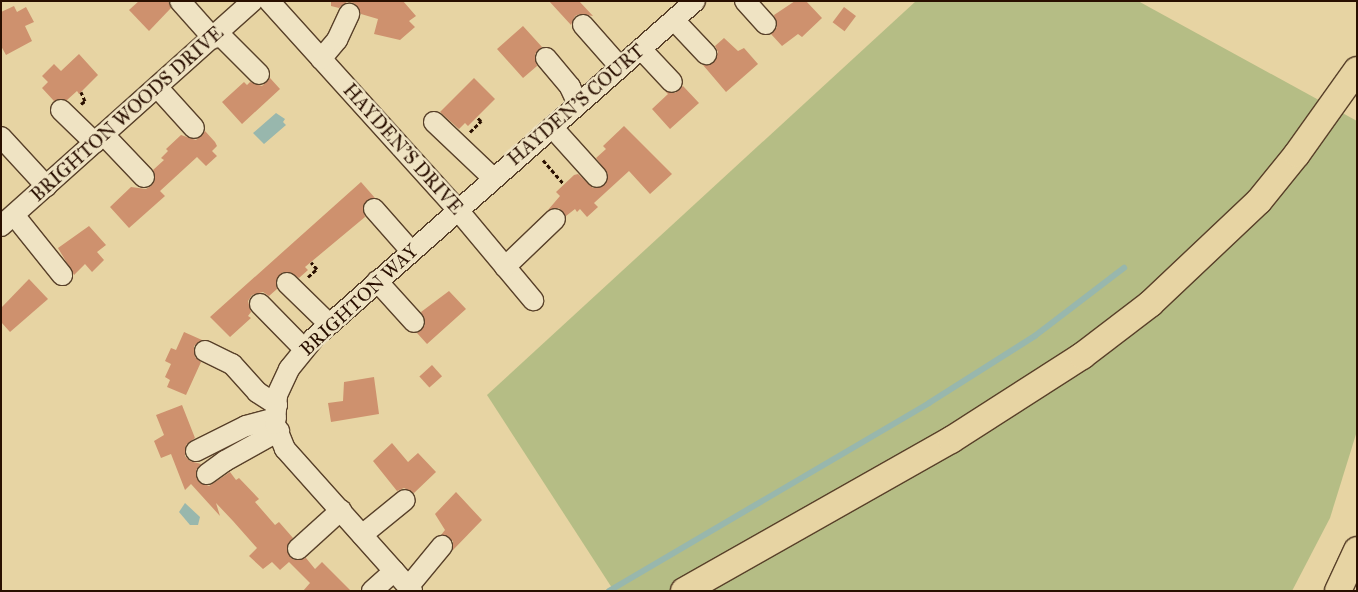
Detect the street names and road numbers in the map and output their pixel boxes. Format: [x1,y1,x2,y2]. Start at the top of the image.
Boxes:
street label: BRIGHTON WOODS DRIVE [26,21,228,207]
street label: HAYDEN'S COURT [503,39,649,171]
street label: HAYDEN'S DRIVE [338,79,468,219]
street label: BRIGHTON WAY [295,239,423,361]

